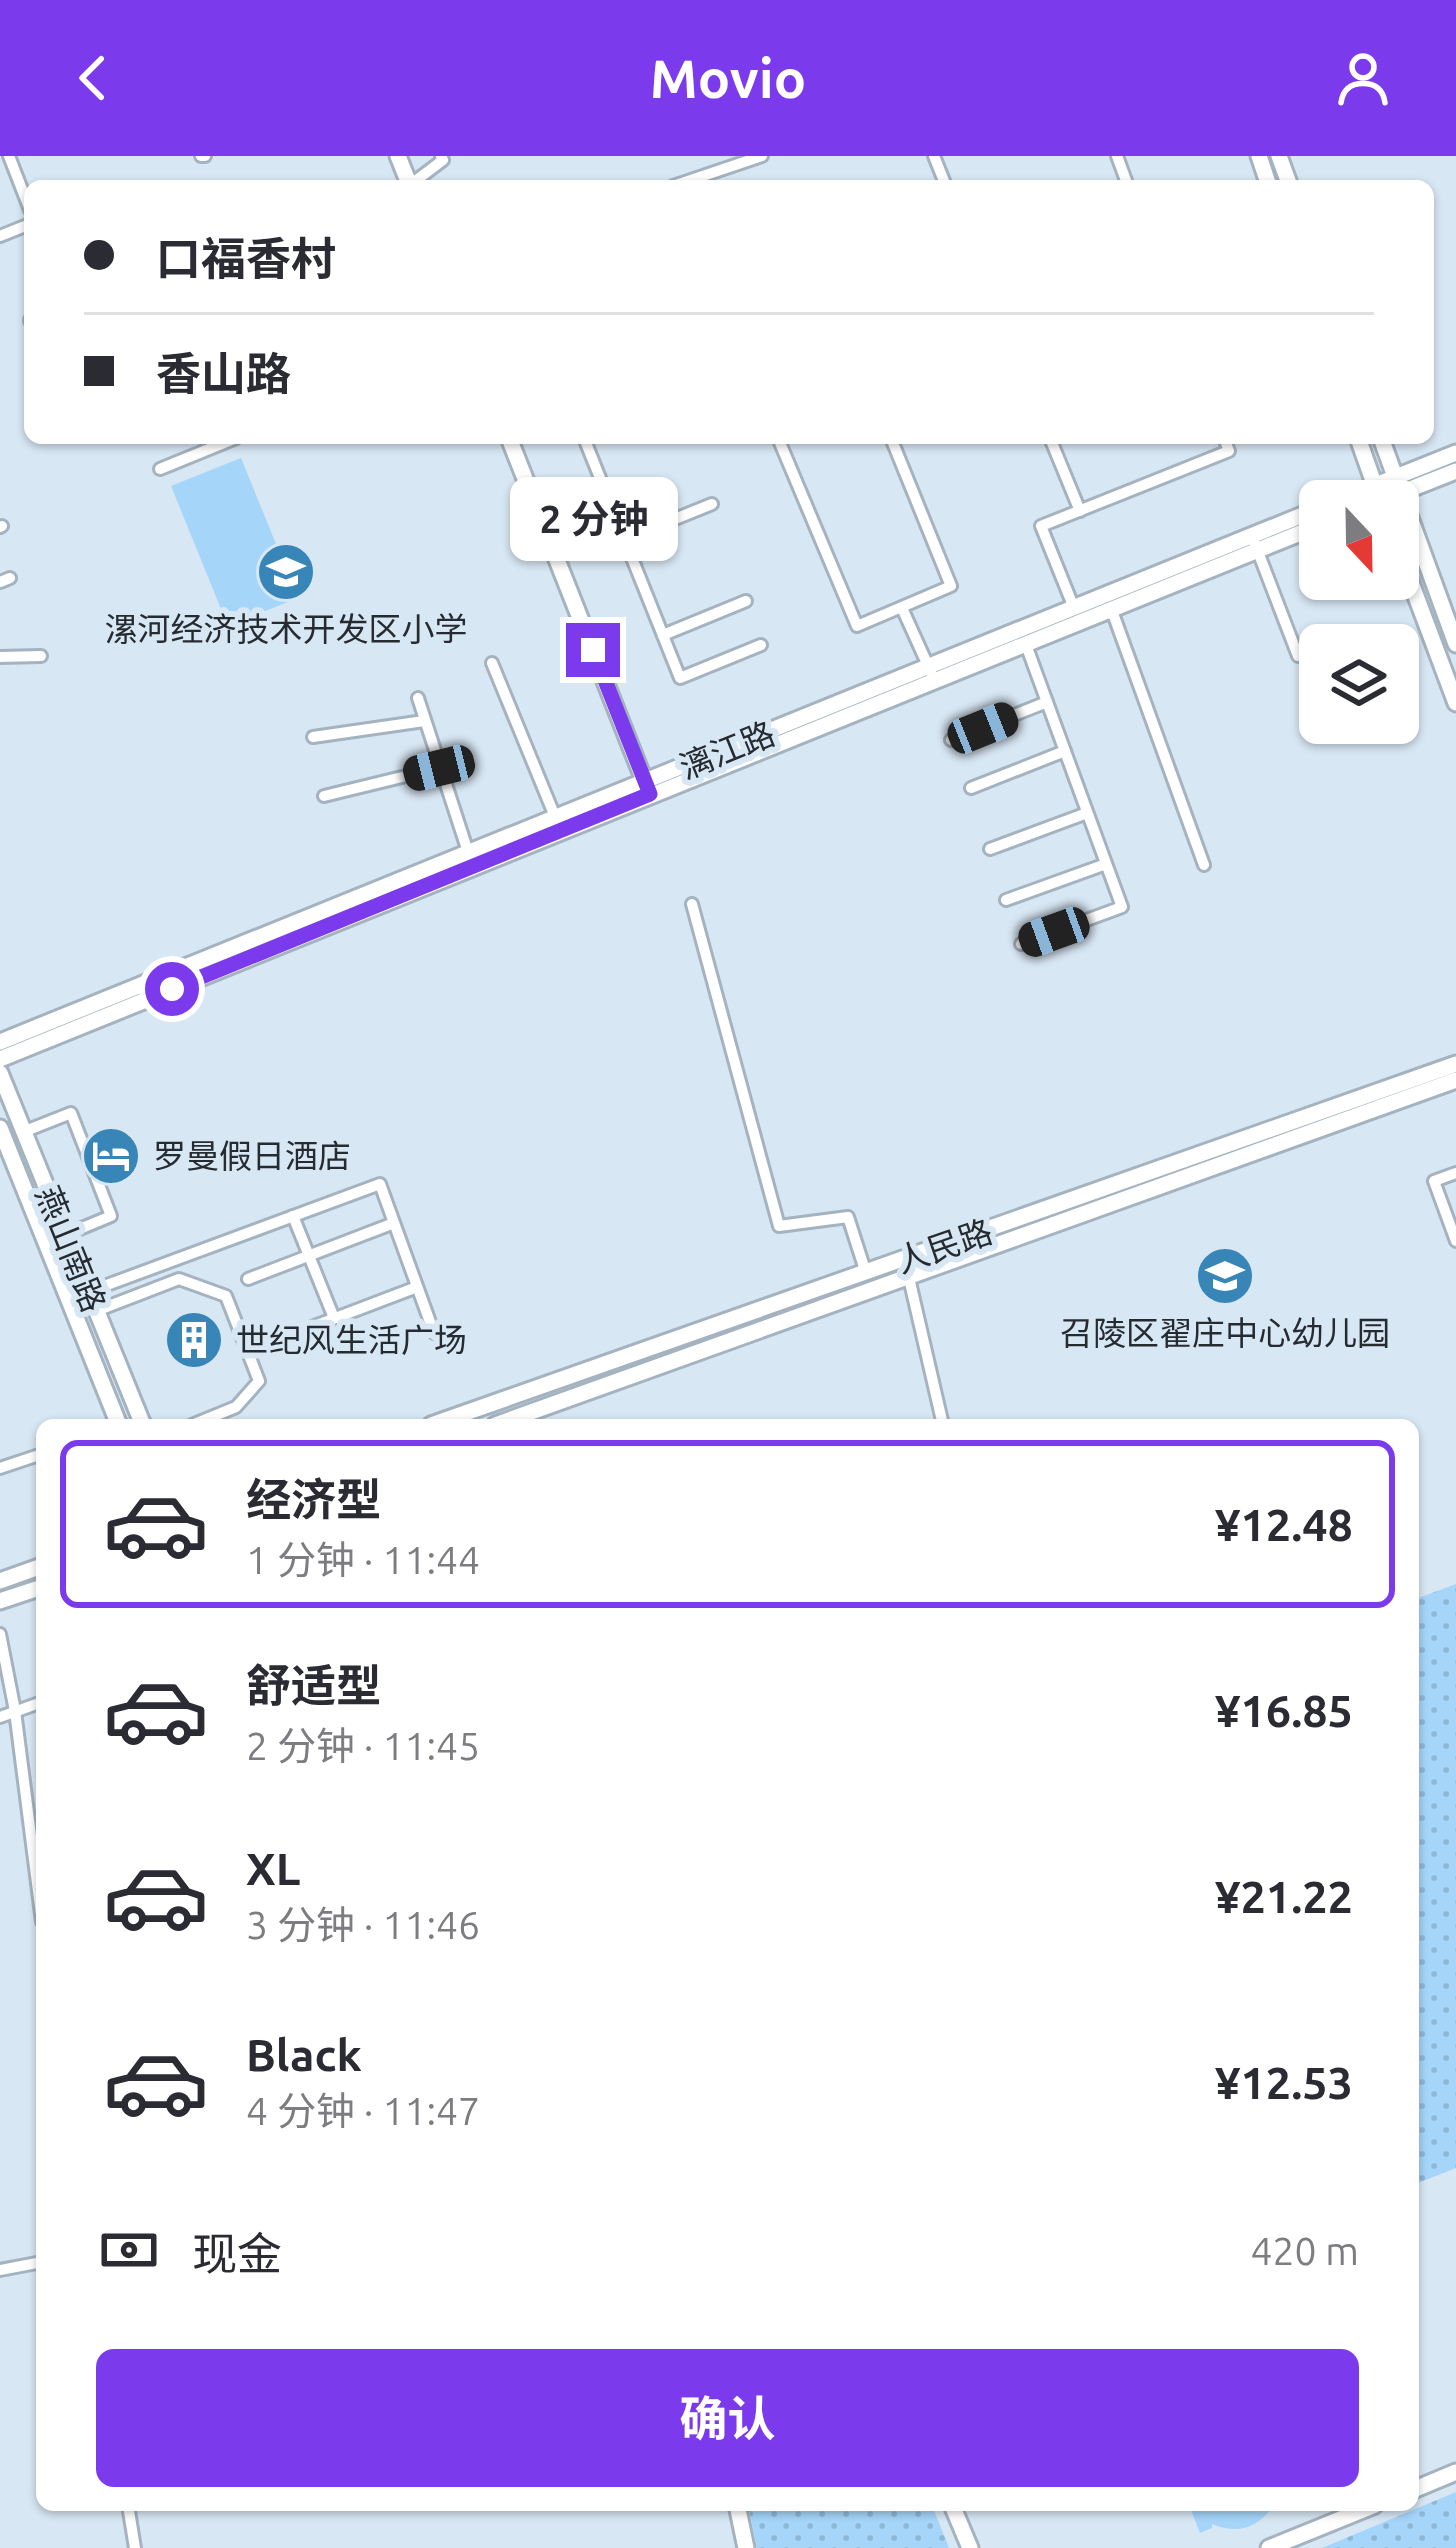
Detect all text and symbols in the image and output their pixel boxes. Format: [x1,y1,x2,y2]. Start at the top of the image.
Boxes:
icon: back [60,45,126,111]
icon: person [1330,45,1396,111]
text: Movio [650,48,806,108]
text: 口福香村 [156,233,336,284]
text: 香山路 [156,348,291,399]
callout: 2 分钟 [509,476,677,560]
north arrow [1299,480,1419,600]
map controls [1299,480,1419,744]
text: 2 分钟 [539,497,649,540]
school or university icon: 漯河经济技术开发区小学 [255,541,317,603]
place label: 漯河经济技术开发区小学 [105,610,468,647]
route end [566,623,620,677]
button: layers [1299,624,1419,744]
car [943,698,1023,758]
street label: 漓江路 [674,714,780,785]
car [400,742,478,794]
car [1014,903,1094,961]
route start [145,962,199,1016]
hotel icon: 罗曼假日酒店 [80,1125,142,1187]
place label: 罗曼假日酒店 [153,1137,351,1174]
street label: 燕山南路 [30,1181,113,1317]
street label: 人民路 [891,1212,997,1279]
school or university icon: 召陵区翟庄中心幼儿园 [1194,1245,1256,1307]
building icon: 世纪风生活广场 [163,1309,225,1371]
place label: 召陵区翟庄中心幼儿园 [1060,1314,1390,1351]
place label: 世纪风生活广场 [236,1321,467,1358]
icon: car [102,1470,210,1578]
text: 经济型 [246,1474,381,1525]
text: ¥12.48 [1215,1499,1353,1550]
text: 1 分钟 · 11:44 [246,1538,480,1581]
icon: car [102,1656,210,1764]
text: 舒适型 [246,1660,381,1711]
text: ¥16.85 [1215,1685,1353,1736]
text: 2 分钟 · 11:45 [246,1724,480,1767]
icon: car [102,1842,210,1950]
text: XL [246,1843,300,1894]
text: ¥21.22 [1215,1871,1353,1922]
text: 3 分钟 · 11:46 [246,1903,480,1946]
icon: car [102,2028,210,2136]
text: Black [246,2029,362,2080]
text: ¥12.53 [1215,2057,1353,2108]
text: 4 分钟 · 11:47 [246,2089,480,2132]
icon: cash [96,2217,162,2283]
text: 现金 [192,2228,282,2279]
text: 420 m [1250,2229,1359,2272]
button: 确认 [96,2349,1359,2487]

